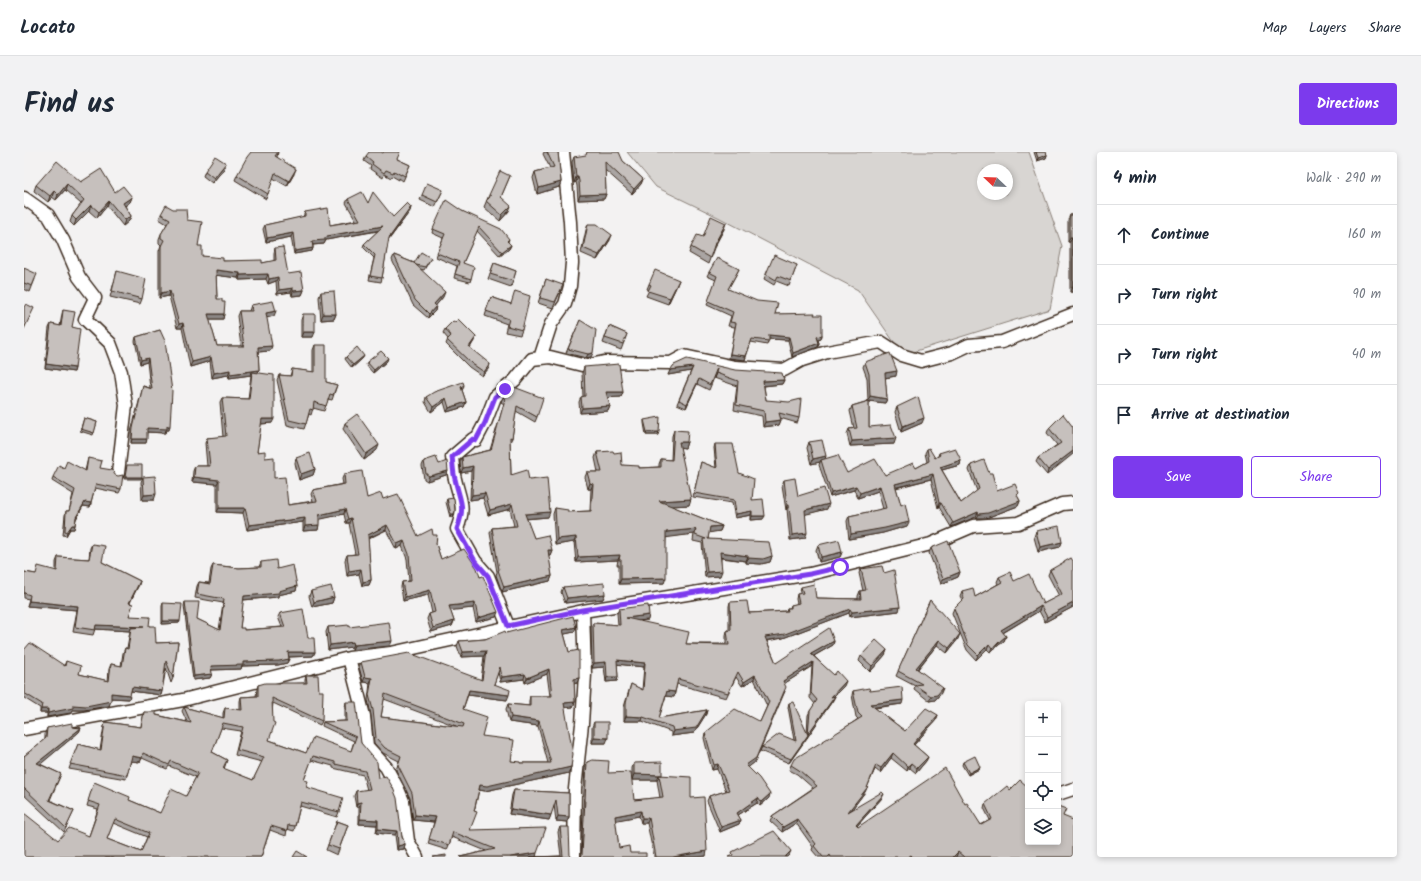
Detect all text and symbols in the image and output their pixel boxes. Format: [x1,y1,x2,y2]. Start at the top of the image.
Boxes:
text: Locato [20,13,75,43]
text: Map [1263,17,1287,39]
text: Layers [1309,17,1347,39]
text: Share [1369,17,1401,39]
text: Find us [24,82,115,127]
button: Directions [1299,83,1397,125]
north arrow [977,164,1013,200]
text: 4 min [1113,165,1157,192]
text: Walk · 290 m [1306,168,1381,189]
text: Continue [1151,223,1209,247]
icon: ahead [1113,224,1135,246]
text: 160 m [1348,224,1381,245]
text: Turn right [1151,283,1218,307]
icon: right [1113,284,1135,306]
text: 90 m [1353,284,1381,305]
text: Turn right [1151,343,1218,367]
icon: right [1113,344,1135,366]
text: 40 m [1352,344,1381,365]
route end [496,380,514,398]
text: Arrive at destination [1151,403,1290,427]
icon: arrive [1113,404,1135,426]
button: Save [1113,456,1243,498]
button: Share [1251,456,1381,498]
route start [831,558,849,576]
map controls [1025,701,1061,845]
button: + [1025,701,1061,737]
button: − [1025,737,1061,773]
button: locate [1025,773,1061,809]
button: layers [1025,809,1061,845]

